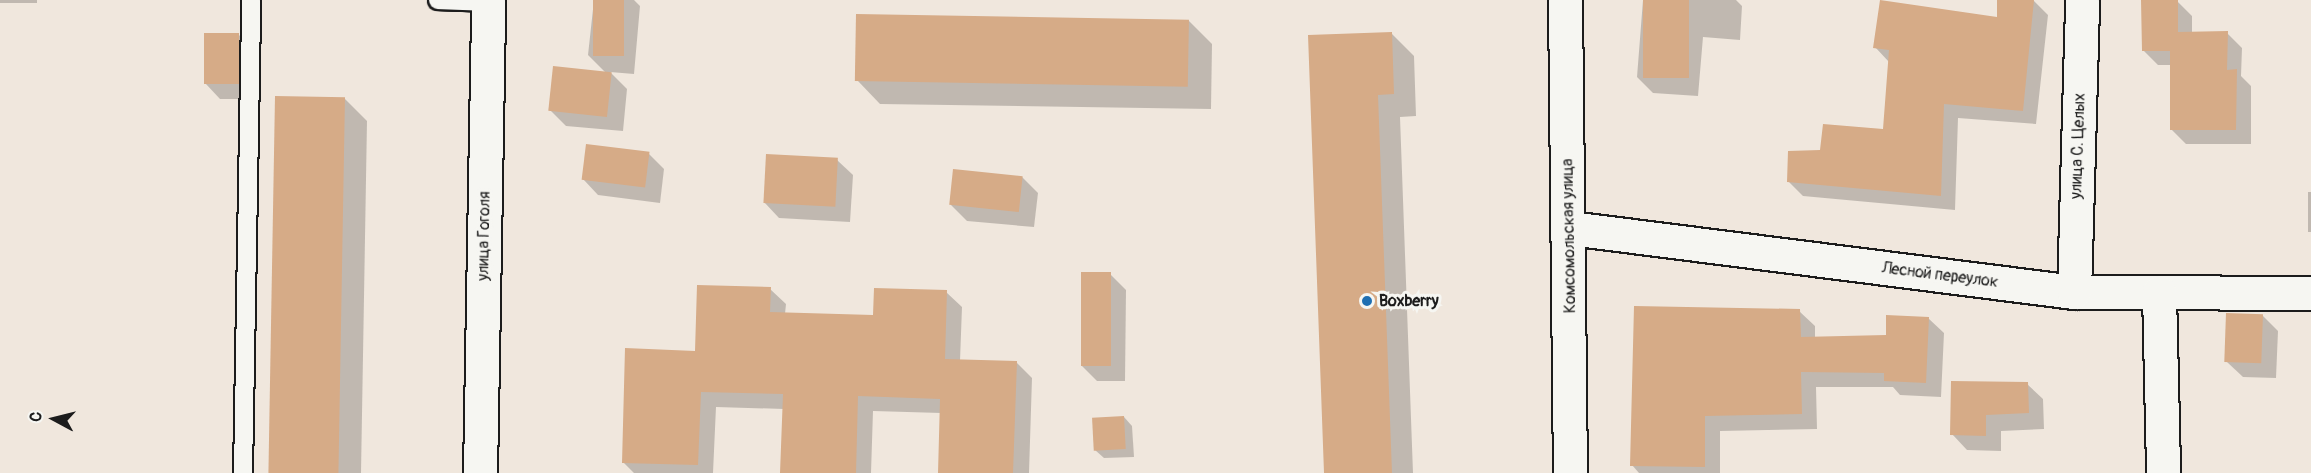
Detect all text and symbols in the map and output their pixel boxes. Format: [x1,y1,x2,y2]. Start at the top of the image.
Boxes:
street label: улица С. Целых [2067,93,2089,199]
street label: Комсомольская улица [1558,159,1580,313]
street label: улица Гоголя [474,191,494,281]
street label: Лесной переулок [1881,258,1999,292]
place label: Boxberry [1379,291,1438,311]
marker: Boxberry [1360,294,1374,308]
north arrow [24,389,84,449]
text: С [26,411,47,423]

